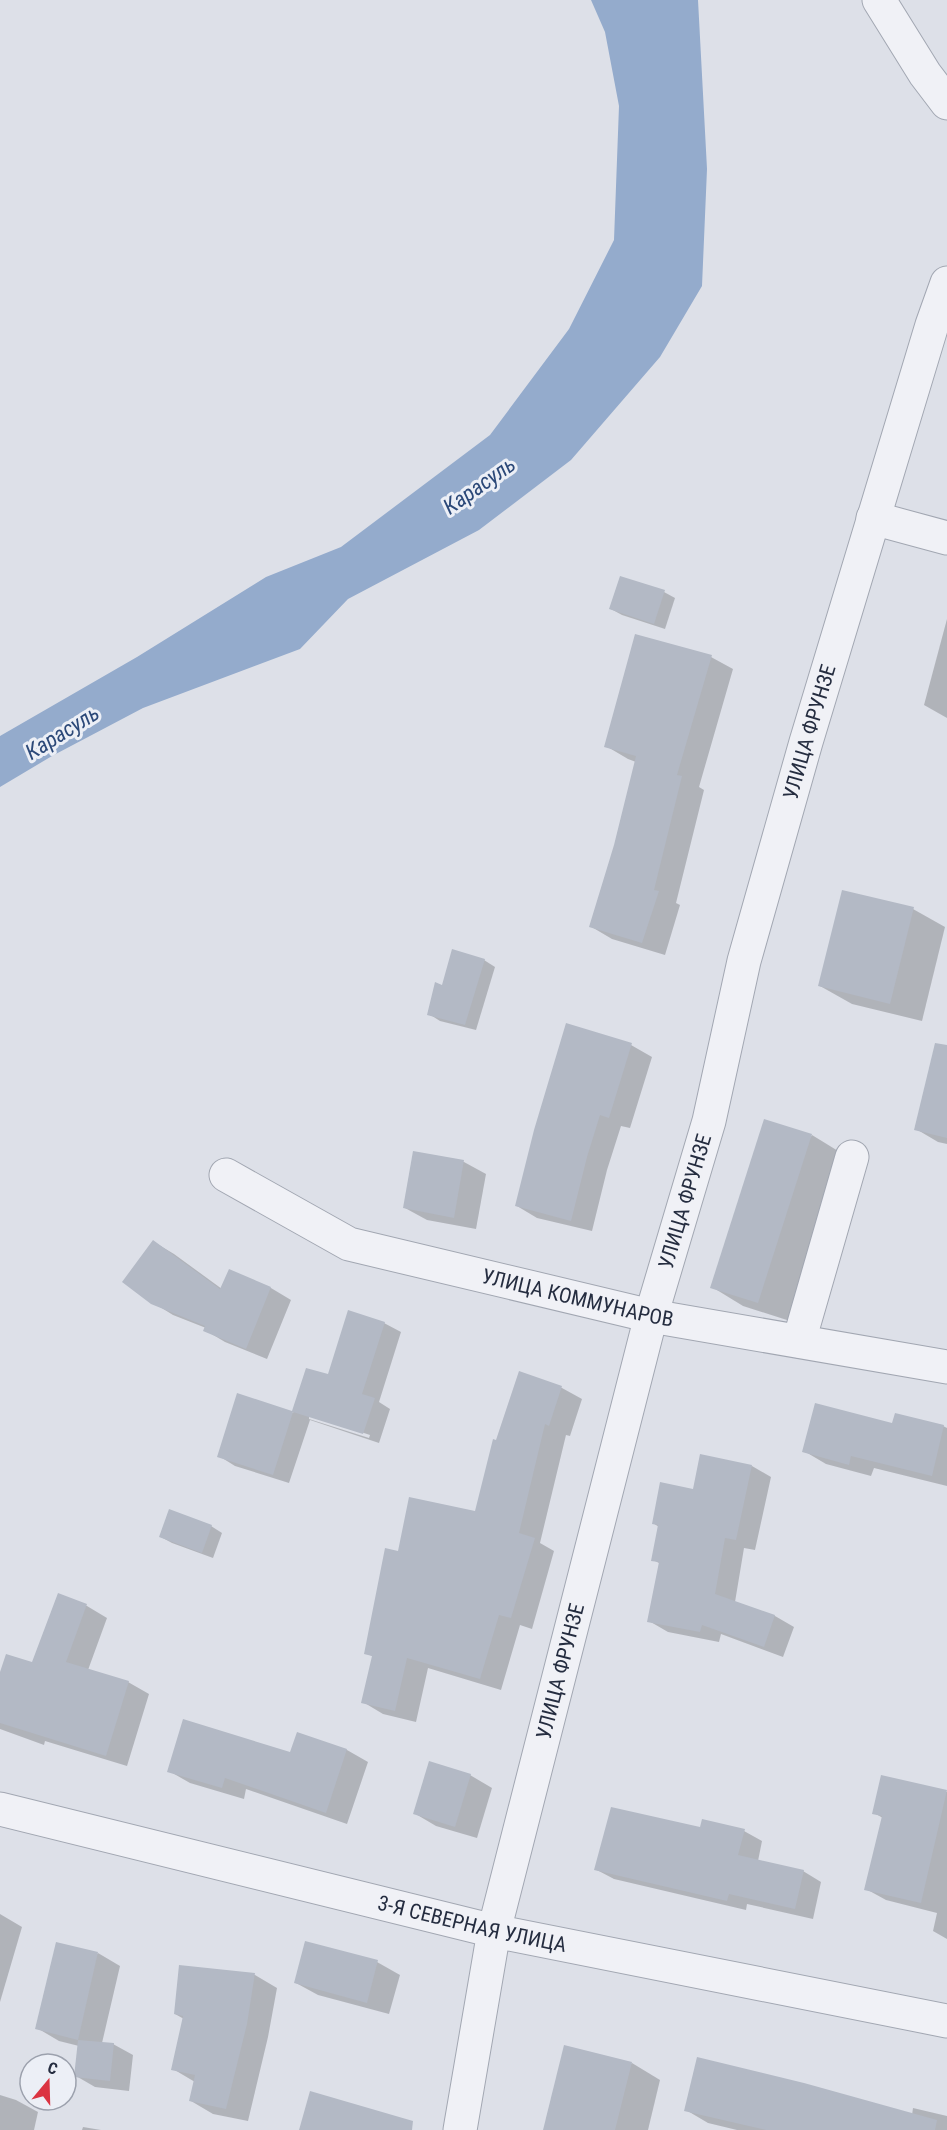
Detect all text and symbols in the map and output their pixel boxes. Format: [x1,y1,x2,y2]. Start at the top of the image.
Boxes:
water label: Карасуль [438,452,520,519]
street label: УЛИЦА ФРУНЗЕ [778,662,841,802]
water label: Карасуль [21,700,104,765]
street label: УЛИЦА ФРУНЗЕ [654,1131,716,1272]
street label: УЛИЦА КОММУНАРОВ [479,1264,675,1332]
street label: УЛИЦА ФРУНЗЕ [531,1601,589,1742]
street label: 3-Я СЕВЕРНАЯ УЛИЦА [375,1891,568,1957]
north arrow [18,2052,78,2112]
text: С [45,2058,60,2079]

